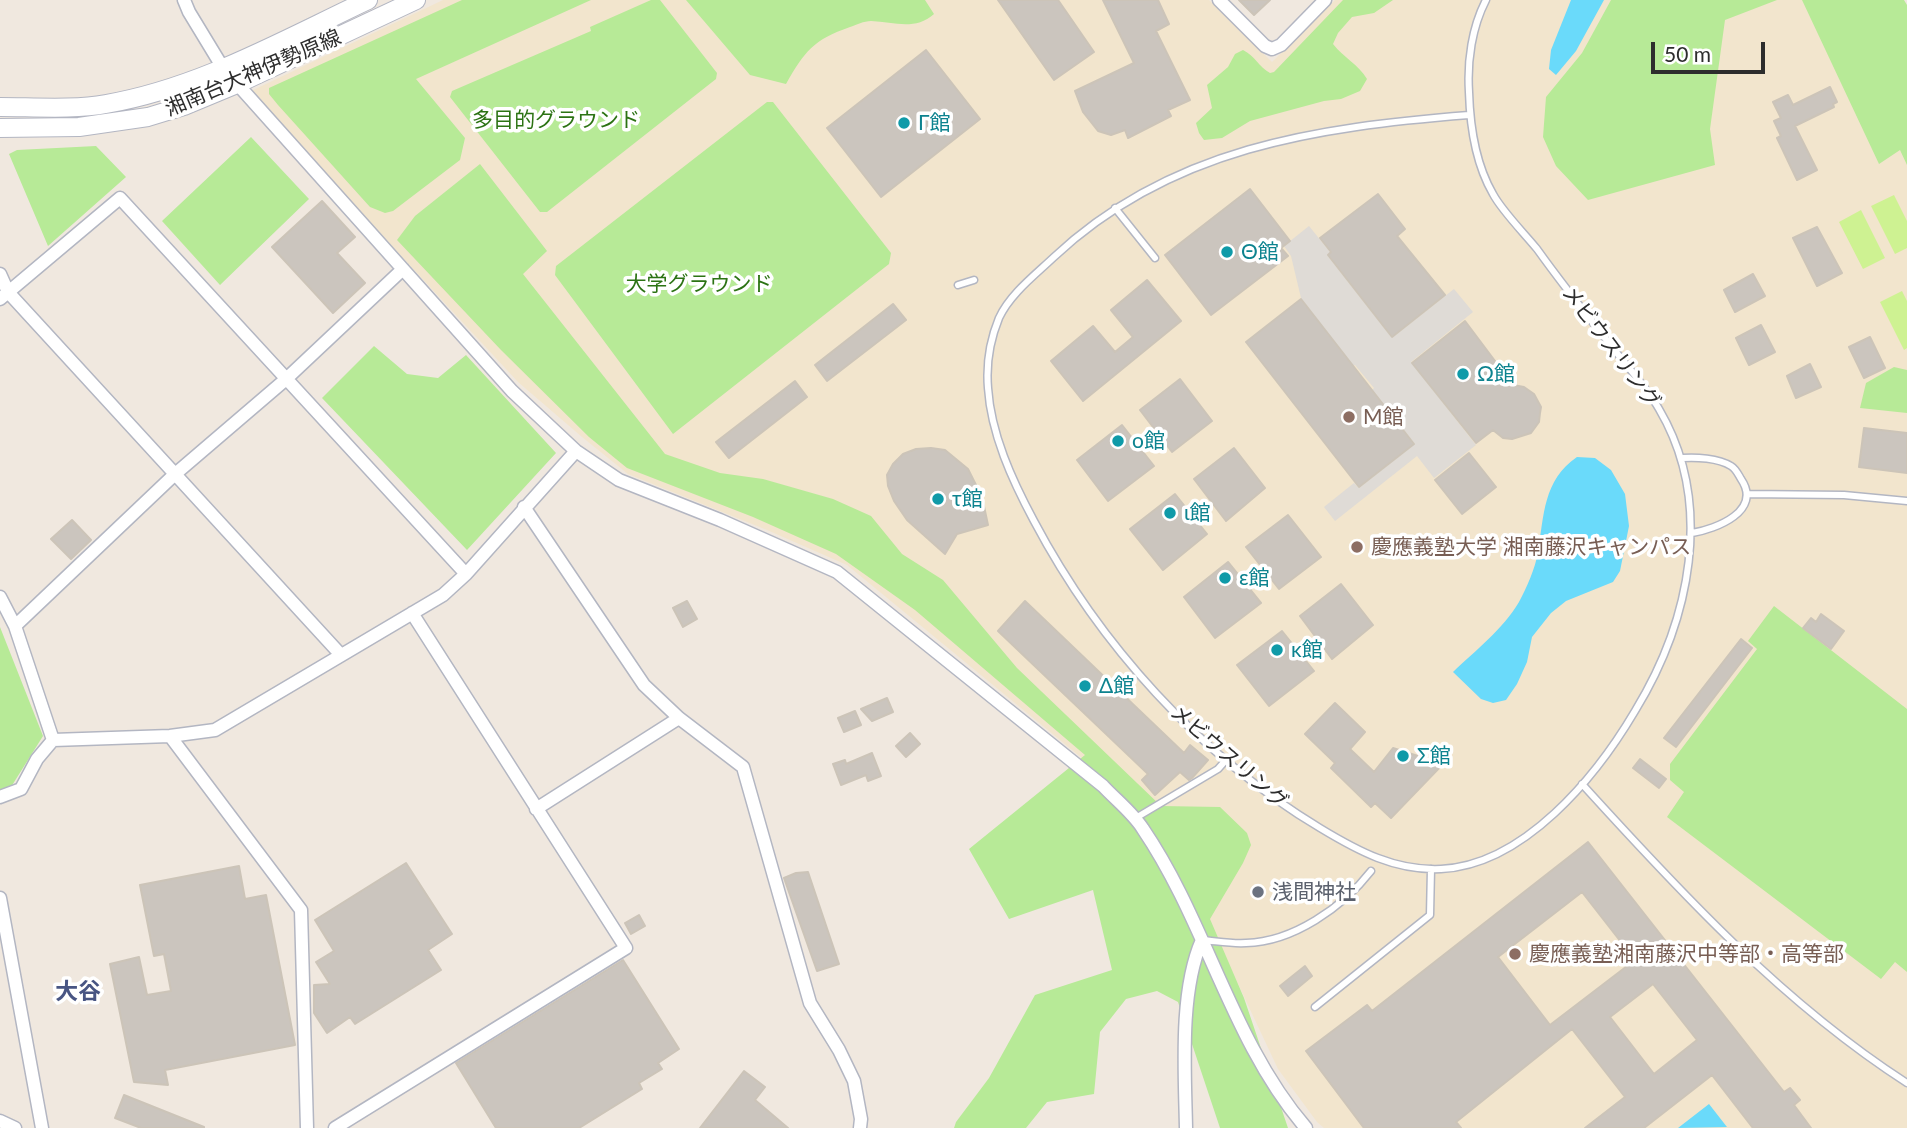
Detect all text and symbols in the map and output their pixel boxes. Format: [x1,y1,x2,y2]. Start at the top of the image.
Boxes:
street label: 湘南台大神伊勢原線 [161,24,345,122]
scale bar [1655,28,1769,72]
text: 50 m [1664,41,1711,66]
park label: 多目的グラウンド [472,107,640,133]
place label: Γ館 [918,110,951,136]
marker: Γ館 [896,115,912,131]
place label: Θ館 [1241,239,1279,265]
marker: Θ館 [1219,244,1235,260]
park label: 大学グラウンド [626,271,772,297]
street label: メビウスリング [1557,281,1665,413]
place label: Ω館 [1477,361,1515,387]
marker: Ω館 [1455,366,1471,382]
place label: Μ館 [1363,404,1403,430]
marker: Μ館 [1341,409,1357,425]
place label: ο館 [1132,428,1165,454]
marker: ο館 [1110,433,1126,449]
place label: τ館 [952,486,983,512]
marker: τ館 [930,491,946,507]
place label: ι館 [1184,500,1211,526]
marker: ι館 [1162,505,1178,521]
place label: 慶應義塾大学 湘南藤沢キャンパス [1371,534,1691,560]
marker: 慶應義塾大学 湘南藤沢キャンパス [1349,539,1365,555]
place label: ε館 [1239,565,1270,591]
marker: ε館 [1217,570,1233,586]
place label: κ館 [1291,637,1323,663]
marker: κ館 [1269,642,1285,658]
place label: Δ館 [1099,673,1134,699]
marker: Δ館 [1077,678,1093,694]
street label: メビウスリング [1165,699,1293,815]
place label: Σ館 [1417,743,1451,769]
marker: Σ館 [1395,748,1411,764]
place label: 浅間神社 [1272,879,1356,905]
marker: 浅間神社 [1250,884,1266,900]
place label: 慶應義塾湘南藤沢中等部・高等部 [1529,941,1844,967]
marker: 慶應義塾湘南藤沢中等部・高等部 [1507,946,1523,962]
district label: 大谷 [55,978,101,1006]

